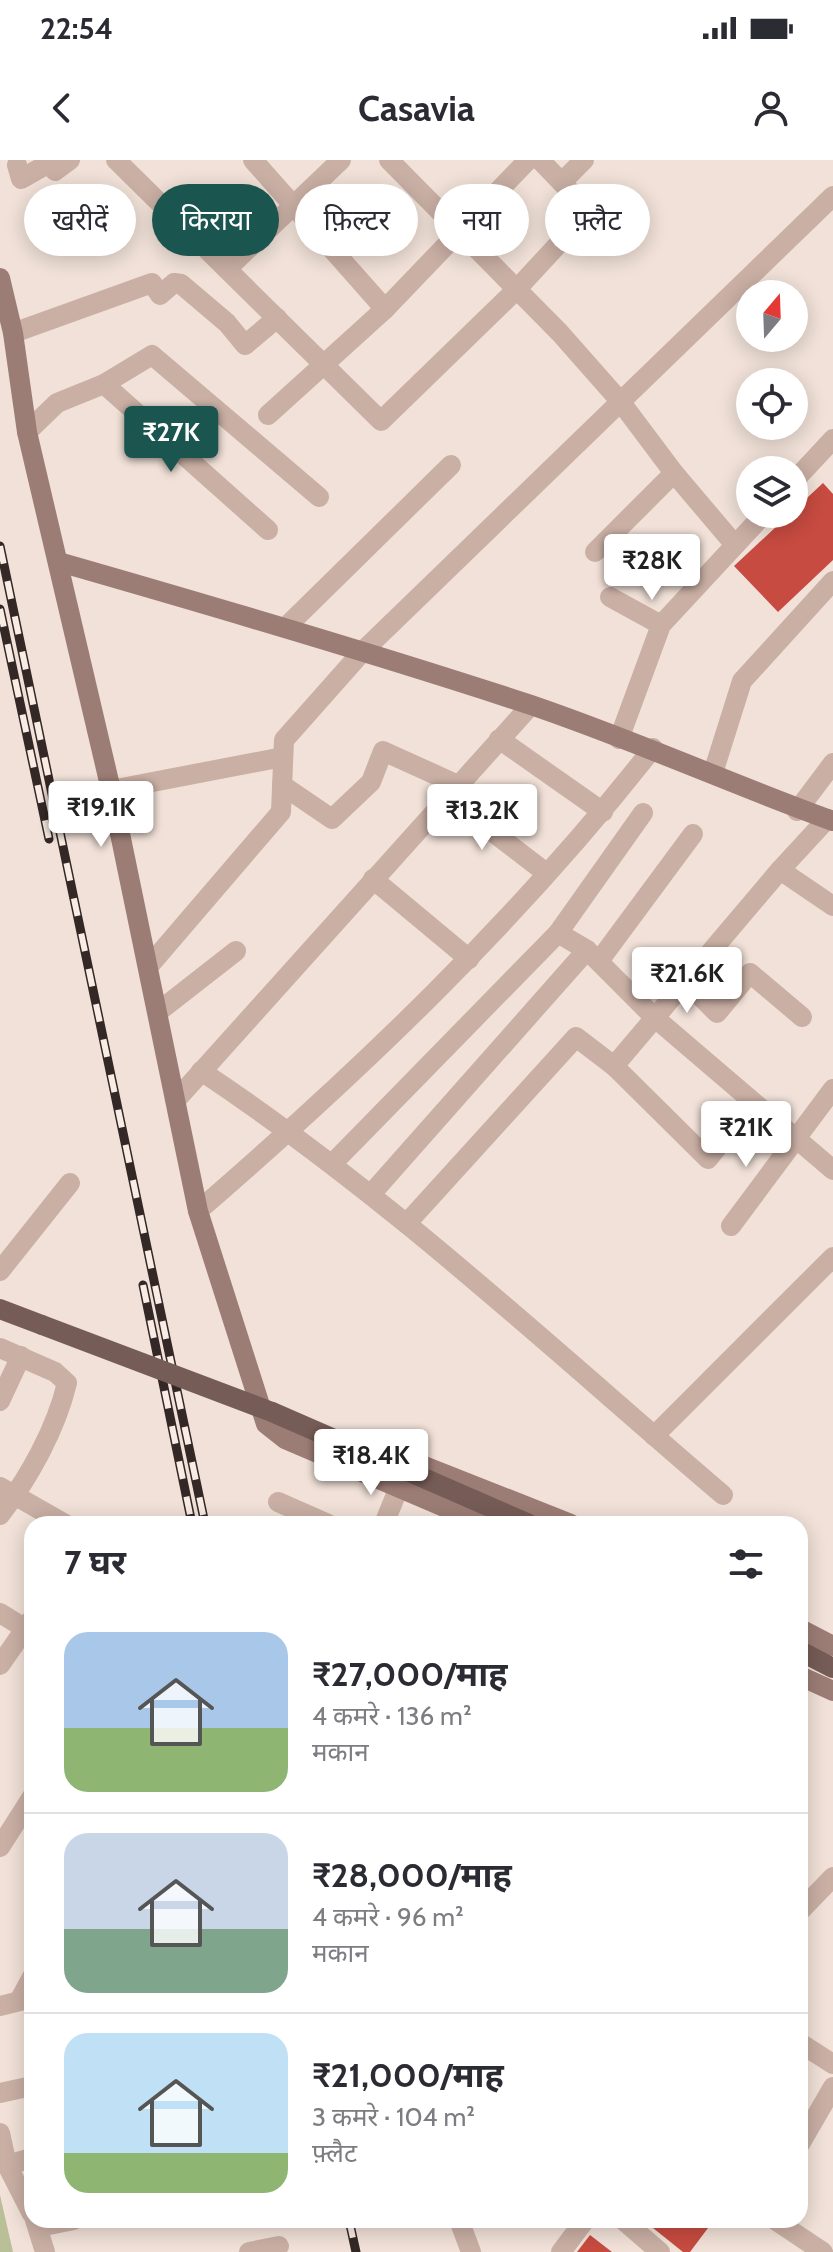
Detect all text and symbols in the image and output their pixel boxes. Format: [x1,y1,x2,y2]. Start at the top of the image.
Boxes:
text: 22:54 [40,10,113,47]
icon: back [40,86,84,130]
text: Casavia [358,86,475,130]
icon: person [749,86,793,130]
chip: खरीदें [24,184,136,256]
chip: किराया [152,184,279,256]
chip: फ़िल्टर [295,184,418,256]
chip: नया [434,184,529,256]
chip: फ़्लैट [545,184,650,256]
north arrow [736,280,808,352]
map controls [736,280,808,528]
button: locate [736,368,808,440]
pin: ₹27K [124,406,218,474]
text: ₹27K [142,416,200,448]
button: layers [736,456,808,528]
pin: ₹28K [605,534,699,602]
text: ₹28K [622,544,682,576]
pin: ₹19.1K [36,781,166,849]
pin: ₹13.2K [417,784,547,852]
text: ₹19.1K [66,791,136,823]
text: ₹13.2K [445,794,519,826]
pin: ₹21.6K [622,947,752,1015]
text: ₹21.6K [650,957,724,989]
pin: ₹21K [699,1101,793,1169]
text: ₹21K [719,1111,773,1143]
pin: ₹18.4K [306,1429,436,1497]
text: ₹18.4K [332,1439,410,1471]
text: 7 घर [64,1541,126,1583]
icon: filters [724,1542,768,1586]
text: ₹27,000/माह [312,1653,507,1695]
icon: home [128,1664,224,1760]
text: 4 कमरे · 136 m² [312,1700,472,1732]
text: मकान [312,1736,369,1768]
text: ₹28,000/माह [312,1854,512,1896]
icon: home [128,1865,224,1961]
text: 4 कमरे · 96 m² [312,1901,464,1933]
text: मकान [312,1937,369,1969]
text: ₹21,000/माह [312,2054,504,2096]
icon: home [128,2065,224,2161]
text: 3 कमरे · 104 m² [312,2101,475,2133]
text: फ़्लैट [312,2137,357,2169]

